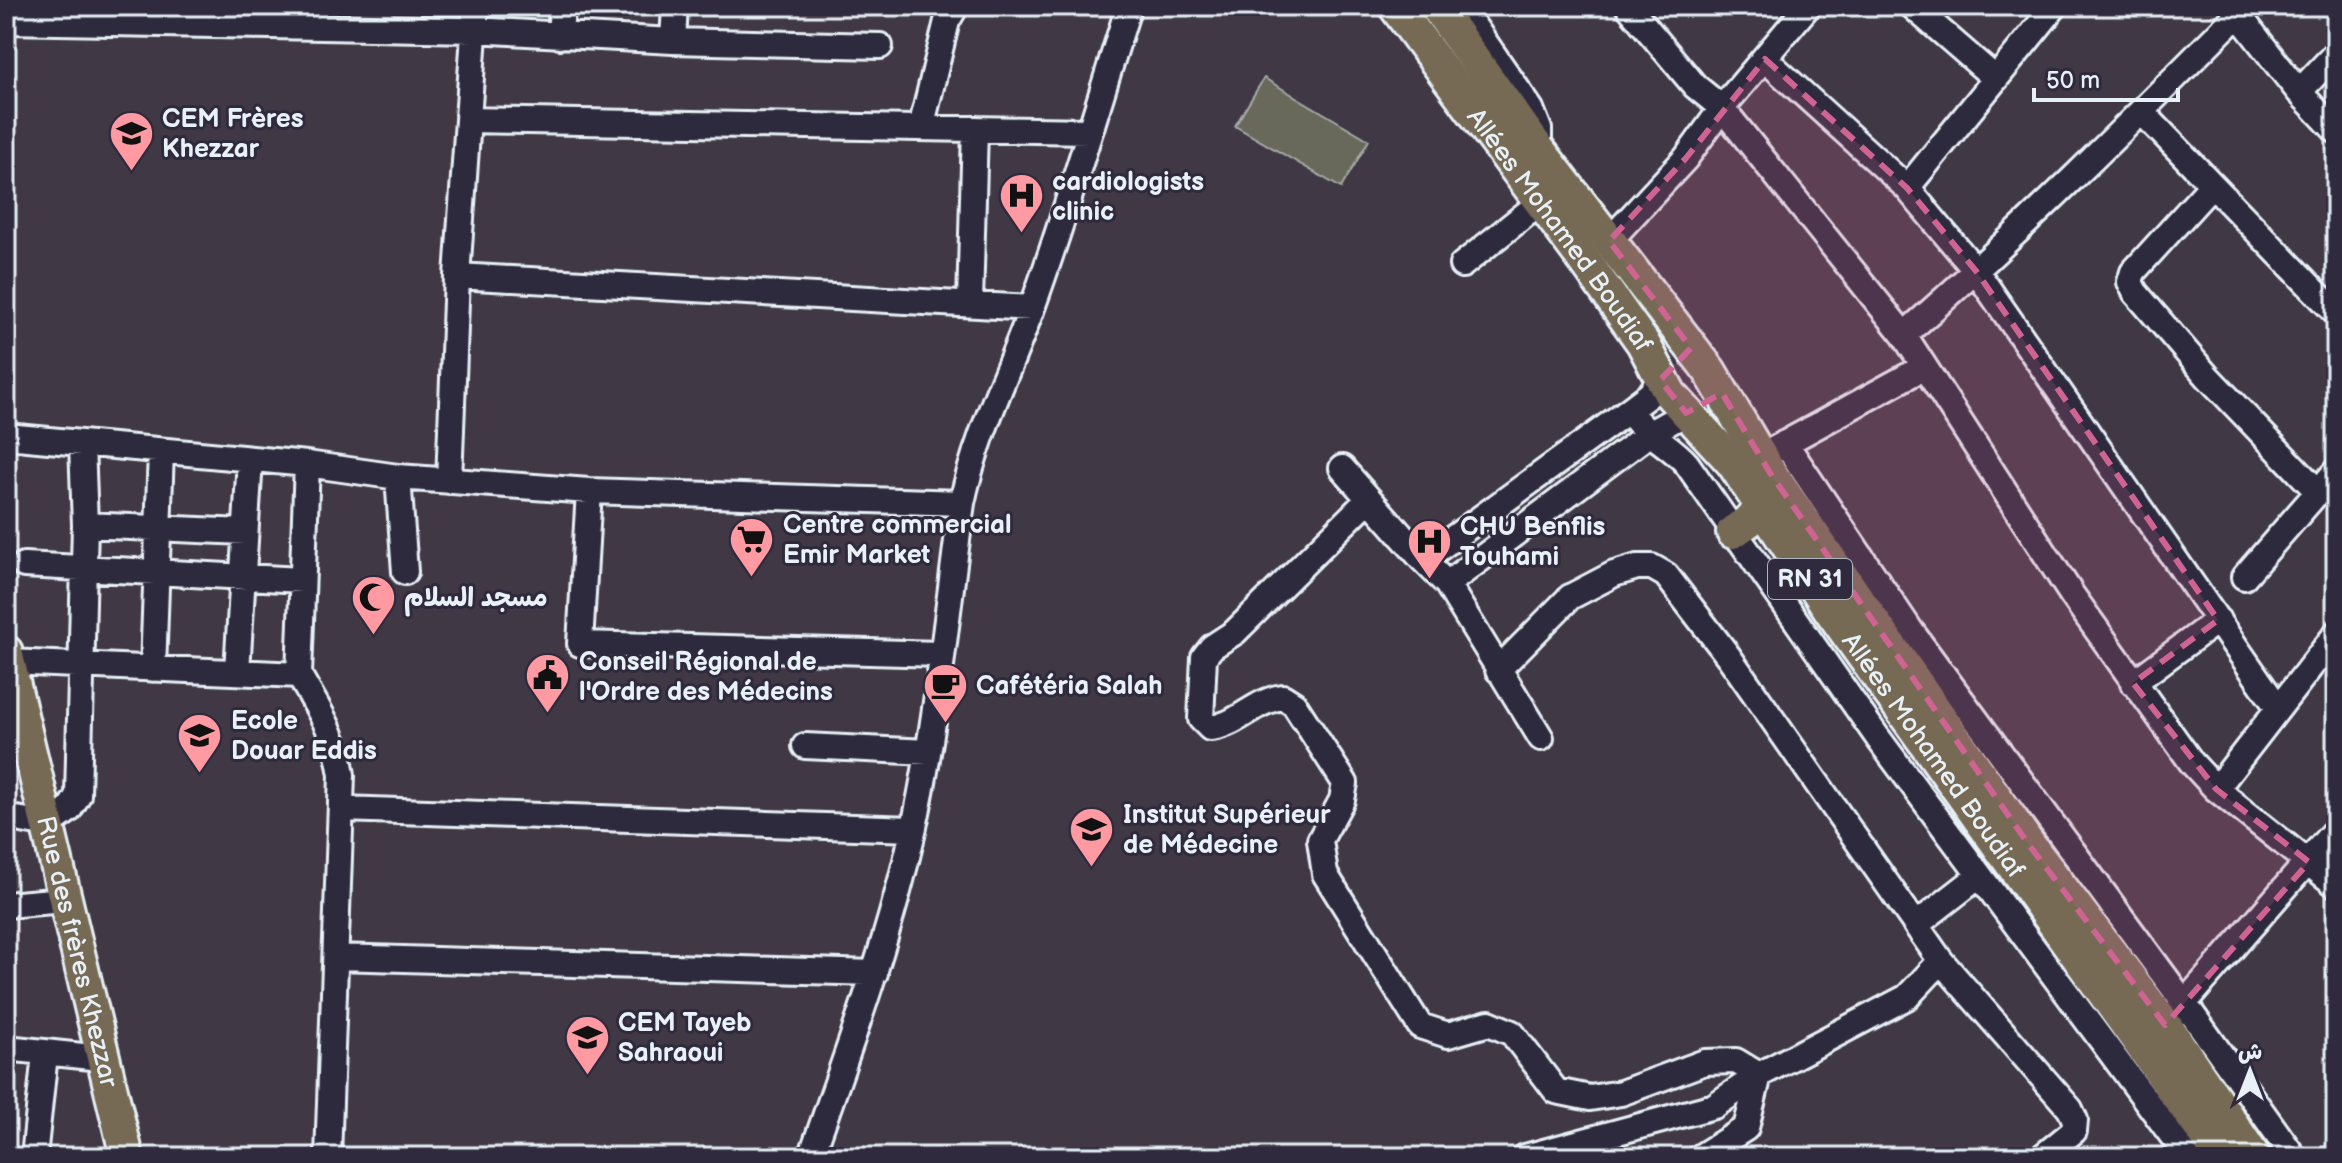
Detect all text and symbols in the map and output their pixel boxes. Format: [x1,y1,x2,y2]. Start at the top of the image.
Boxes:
scale bar [2034,52,2178,102]
text: 50 m [2046,66,2100,95]
street label: Allées Mohamed Boudiaf [1460,103,1658,357]
place label: CEM Frères Khezzar [162,104,304,165]
school or university icon: CEM Frères Khezzar [107,109,155,172]
place label: cardiologists clinic [1052,167,1204,228]
hospital icon: cardiologists clinic [997,172,1045,235]
place label: Centre commercial Emir Market [783,510,1011,571]
place label: CHU Benflis Touhami [1460,512,1606,573]
supermarket icon: Centre commercial Emir Market [728,515,776,578]
hospital icon: CHU Benflis Touhami [1405,517,1453,580]
road number: RN 31 [1768,559,1852,599]
mosque icon: مسجد السلام [349,573,397,636]
place label: مسجد السلام [404,583,548,617]
street label: Allées Mohamed Boudiaf [1835,627,2031,885]
place label: Conseil Régional de l'Ordre des Médecins [579,647,833,708]
public building icon: Conseil Régional de l'Ordre des Médecins [524,652,572,715]
cafe icon: Cafétéria Salah [921,661,969,724]
place label: Cafétéria Salah [976,671,1163,702]
place label: Ecole Douar Eddis [231,706,377,767]
school or university icon: Ecole Douar Eddis [176,711,224,774]
place label: Institut Supérieur de Médecine [1123,800,1331,861]
school or university icon: Institut Supérieur de Médecine [1068,805,1116,868]
street label: Rue des frères Khezzar [29,813,124,1091]
place label: CEM Tayeb Sahraoui [618,1008,751,1069]
school or university icon: CEM Tayeb Sahraoui [563,1013,611,1076]
north arrow [2210,1031,2290,1111]
text: ش [2238,1039,2262,1066]

